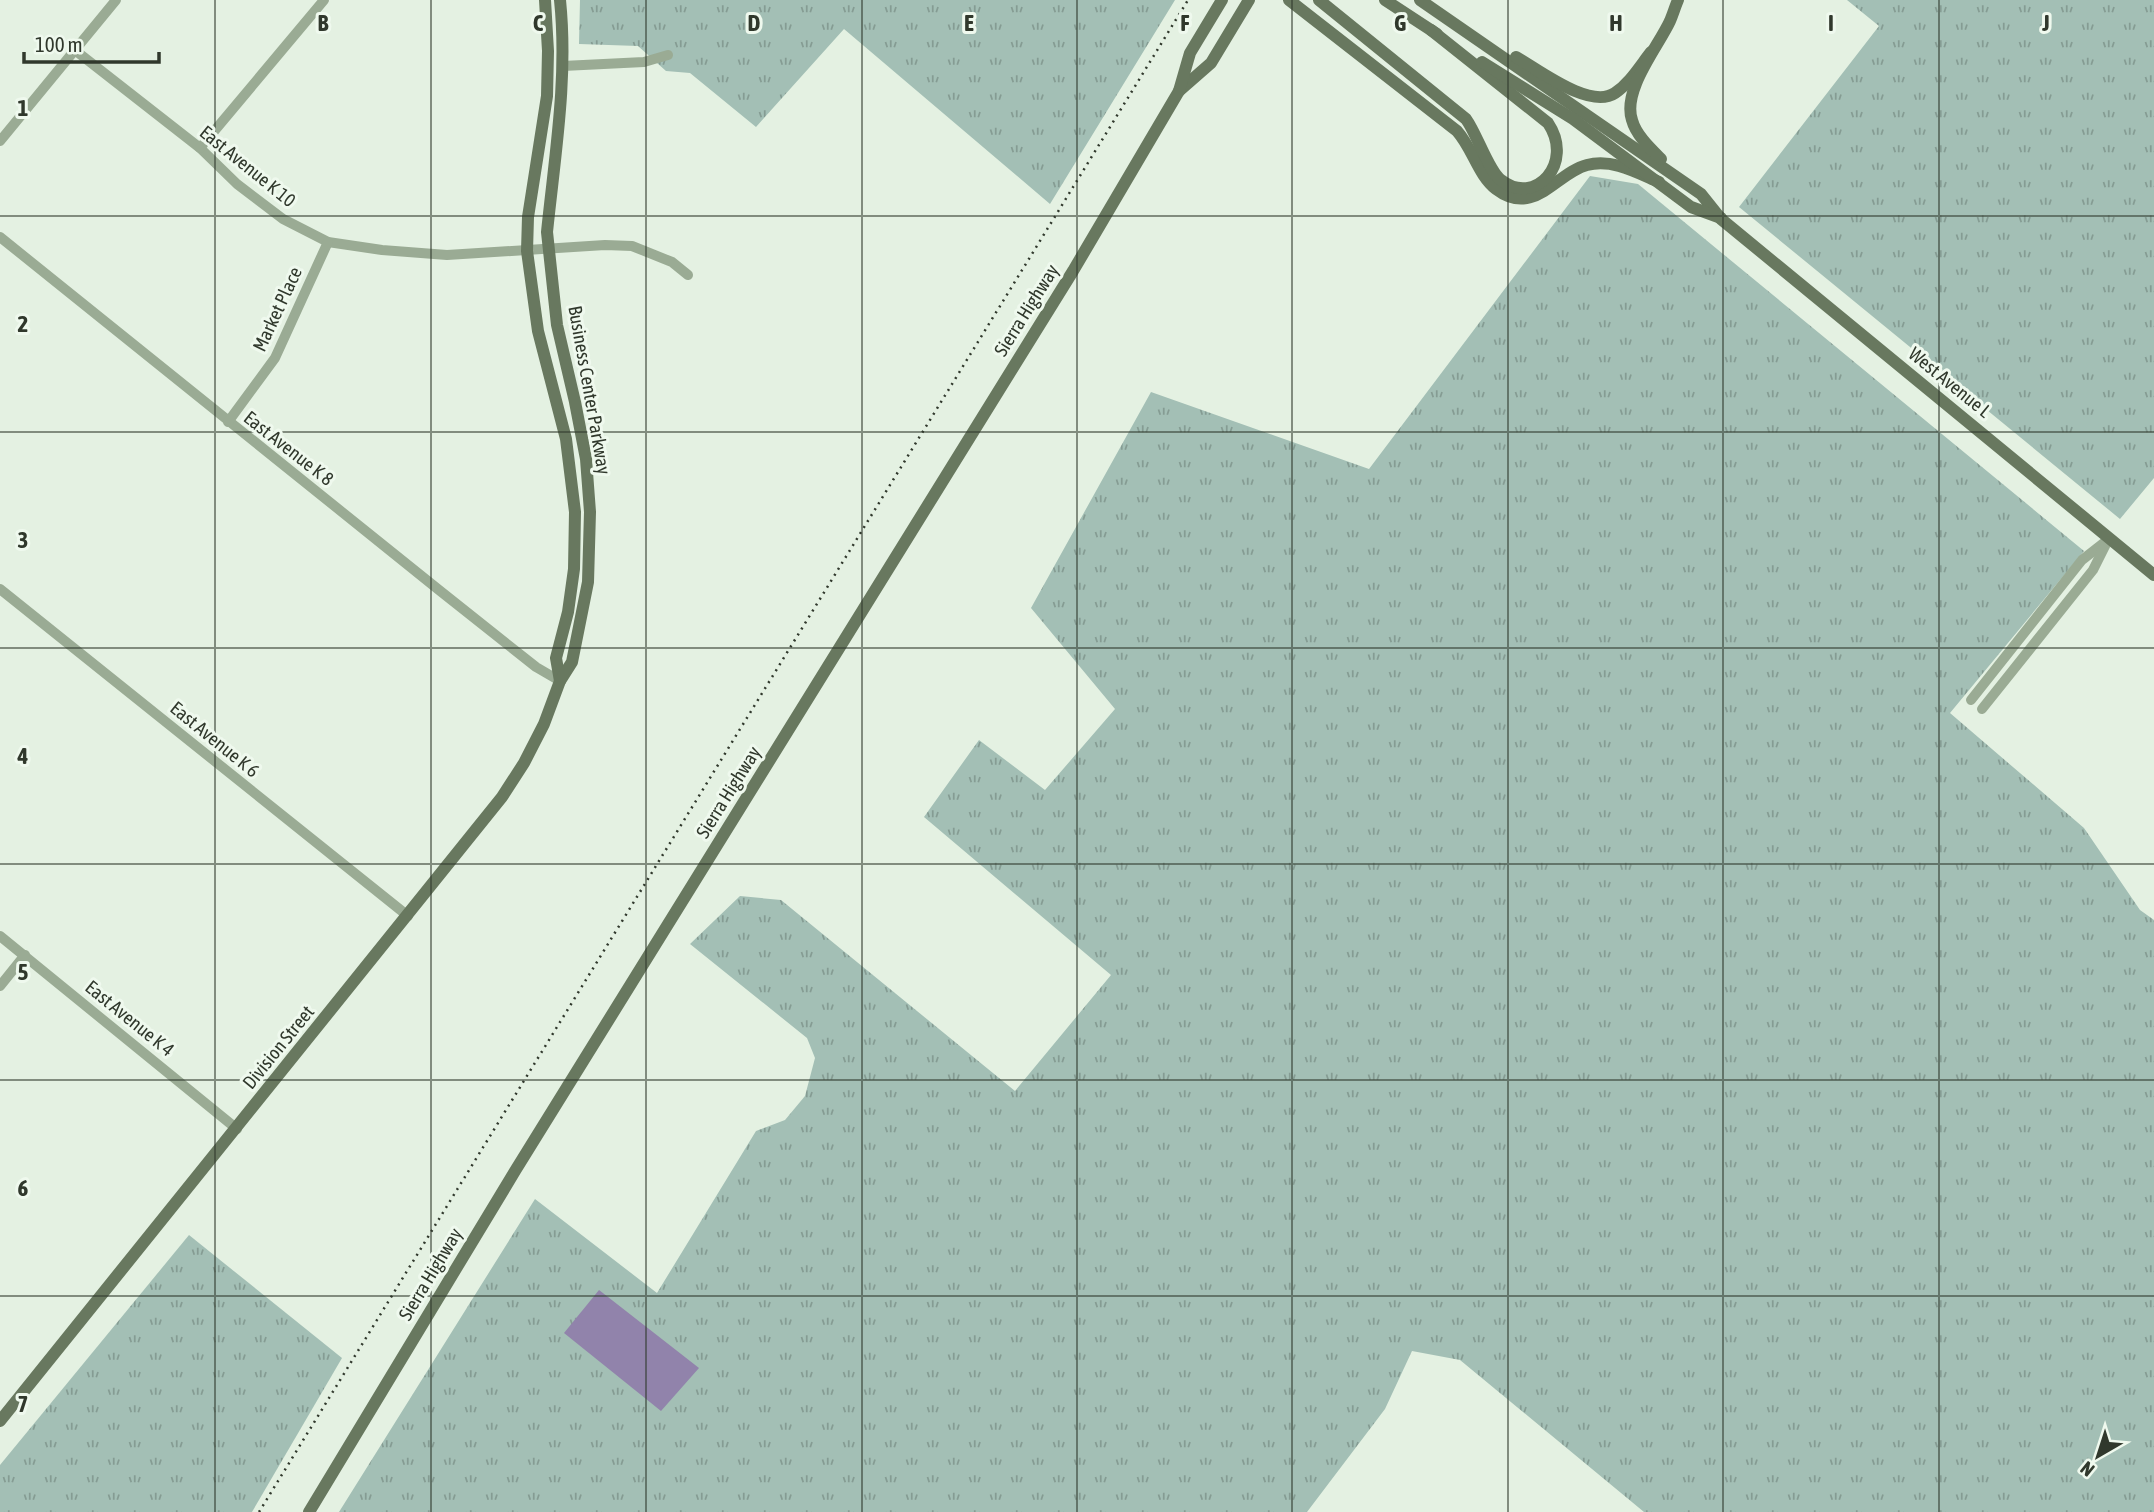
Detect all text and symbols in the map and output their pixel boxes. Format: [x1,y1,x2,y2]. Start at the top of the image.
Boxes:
text: B [318,10,329,36]
text: C [533,10,544,36]
text: D [748,10,761,36]
text: E [964,10,974,36]
text: F [1180,10,1190,36]
text: G [1394,10,1406,36]
text: H [1609,10,1623,36]
text: I [1828,10,1834,36]
text: J [2041,10,2050,36]
scale bar [24,21,159,65]
text: 100 m [35,32,83,56]
text: 1 [18,95,29,121]
street label: East Avenue K 10 [196,121,300,211]
street label: Sierra Highway [989,260,1063,360]
street label: Market Place [248,263,306,355]
street label: Business Center Parkway [564,304,616,476]
text: 2 [18,311,28,337]
street label: West Avenue L [1905,342,1996,422]
street label: East Avenue K 8 [240,406,338,490]
text: 3 [18,527,28,553]
street label: East Avenue K 6 [166,697,264,781]
street label: Sierra Highway [691,742,765,842]
text: 4 [17,743,29,769]
text: 5 [18,959,29,985]
street label: East Avenue K 4 [81,976,179,1060]
street label: Division Street [238,1001,318,1093]
text: 6 [18,1175,29,1201]
street label: Sierra Highway [394,1224,466,1324]
text: 7 [18,1391,28,1417]
north arrow [2063,1421,2133,1491]
text: N [2076,1457,2099,1481]

